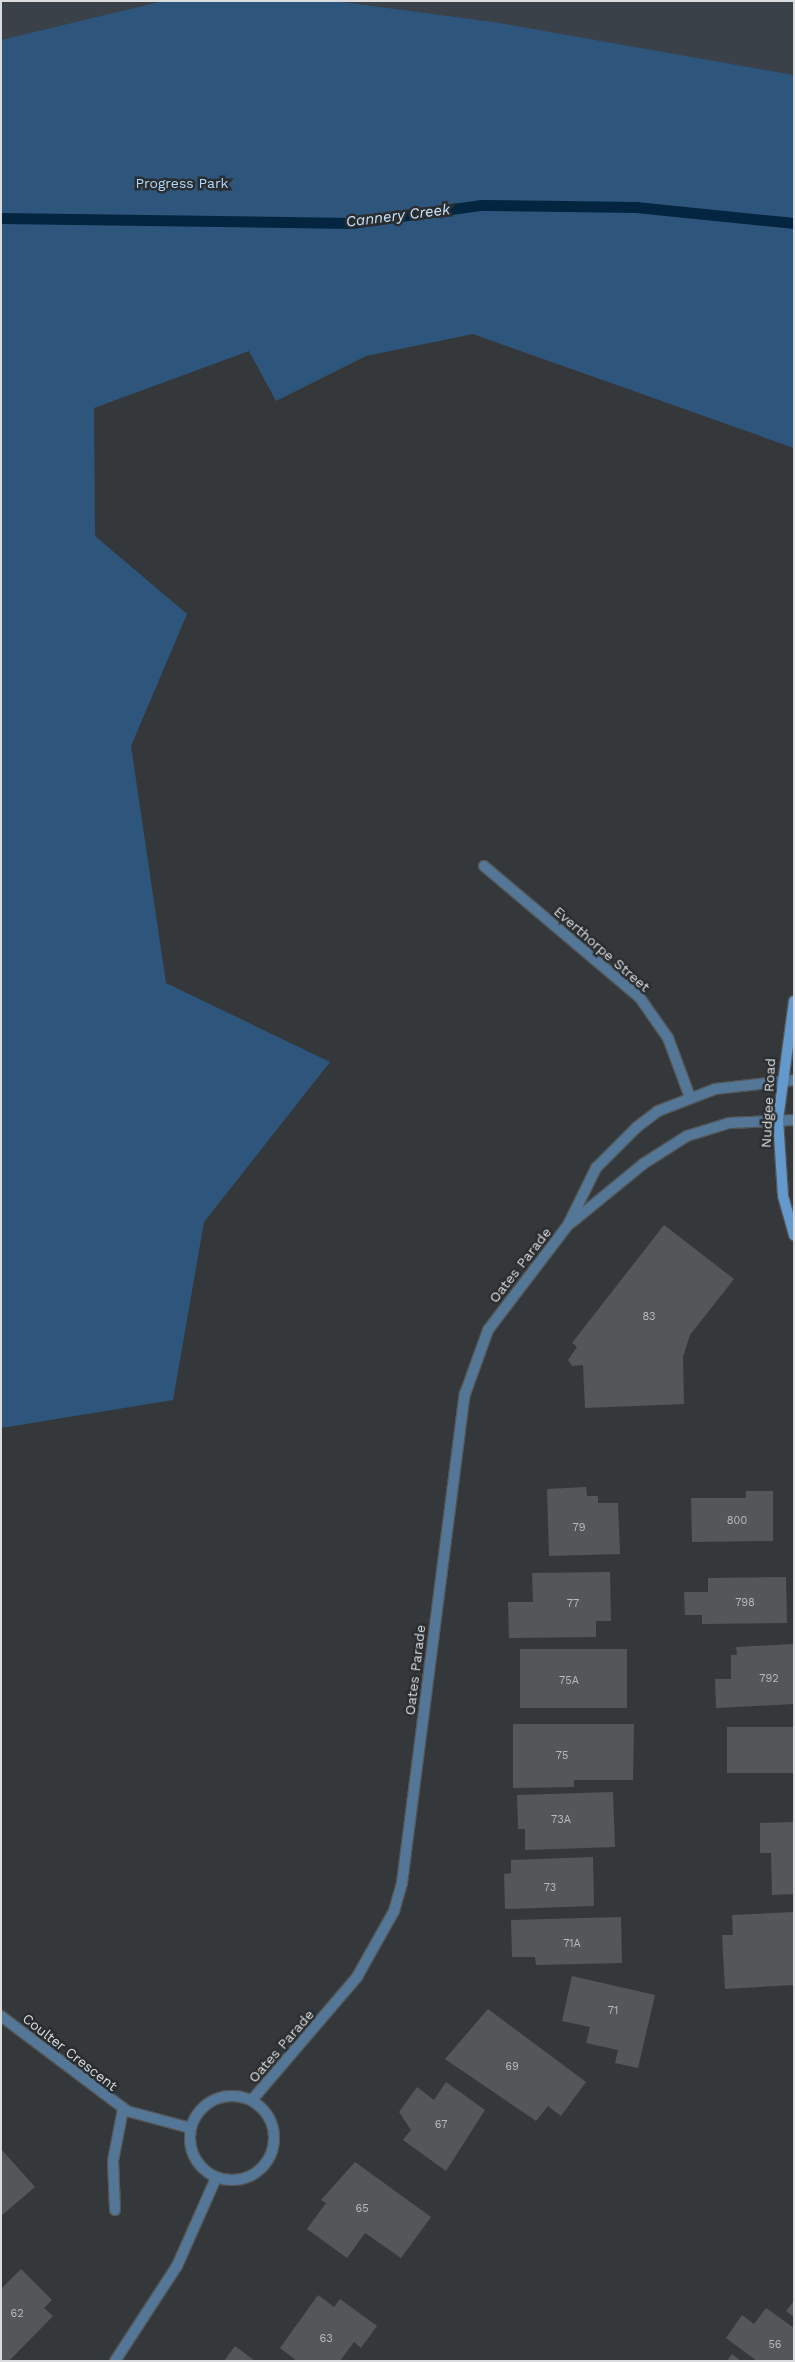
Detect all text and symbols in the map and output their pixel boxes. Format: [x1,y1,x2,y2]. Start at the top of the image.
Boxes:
park label: Progress Park [135,175,229,191]
water label: Cannery Creek [345,201,451,231]
street label: Everthorpe Street [551,903,653,995]
street label: Nudgee Road [757,1058,779,1148]
street label: Oates Parade [485,1224,555,1306]
house number: 83 [643,1310,655,1324]
house number: 800 [727,1514,747,1528]
house number: 79 [573,1521,585,1535]
house number: 798 [735,1596,755,1610]
house number: 77 [567,1597,579,1611]
street label: Oates Parade [401,1624,429,1716]
house number: 792 [759,1672,779,1686]
house number: 75A [559,1674,579,1688]
house number: 75 [556,1749,568,1763]
house number: 73A [551,1813,571,1827]
house number: 73 [544,1881,556,1895]
house number: 71A [563,1937,581,1951]
house number: 71 [608,2004,618,2018]
street label: Oates Parade [245,2006,317,2086]
street label: Coulter Crescent [19,2010,121,2094]
house number: 69 [505,2060,519,2074]
house number: 67 [435,2118,447,2132]
house number: 65 [355,2202,369,2216]
house number: 62 [10,2307,24,2321]
house number: 63 [319,2332,333,2346]
house number: 56 [768,2338,782,2352]

